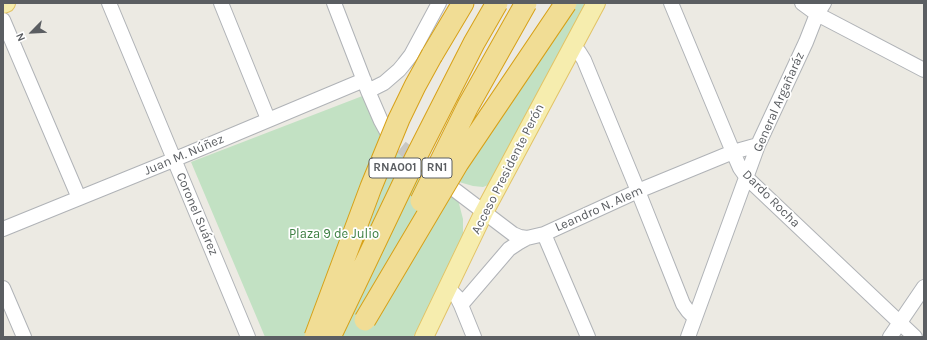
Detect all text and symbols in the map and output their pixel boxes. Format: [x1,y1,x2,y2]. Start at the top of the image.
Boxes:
north arrow [12,12,52,52]
text: N [13,31,28,43]
street label: General Argañaráz [750,50,808,154]
street label: Acceso Presidente Perón [468,101,548,237]
street label: Juan M. Núñez [142,131,226,179]
road number: RNA001 [369,158,421,178]
road number: RN1 [422,158,452,178]
street label: Dardo Rocha [739,167,803,231]
street label: Coronel Suárez [173,170,221,258]
street label: Leandro N. Alem [553,183,645,235]
park label: Plaza 9 de Julio [289,226,379,242]

